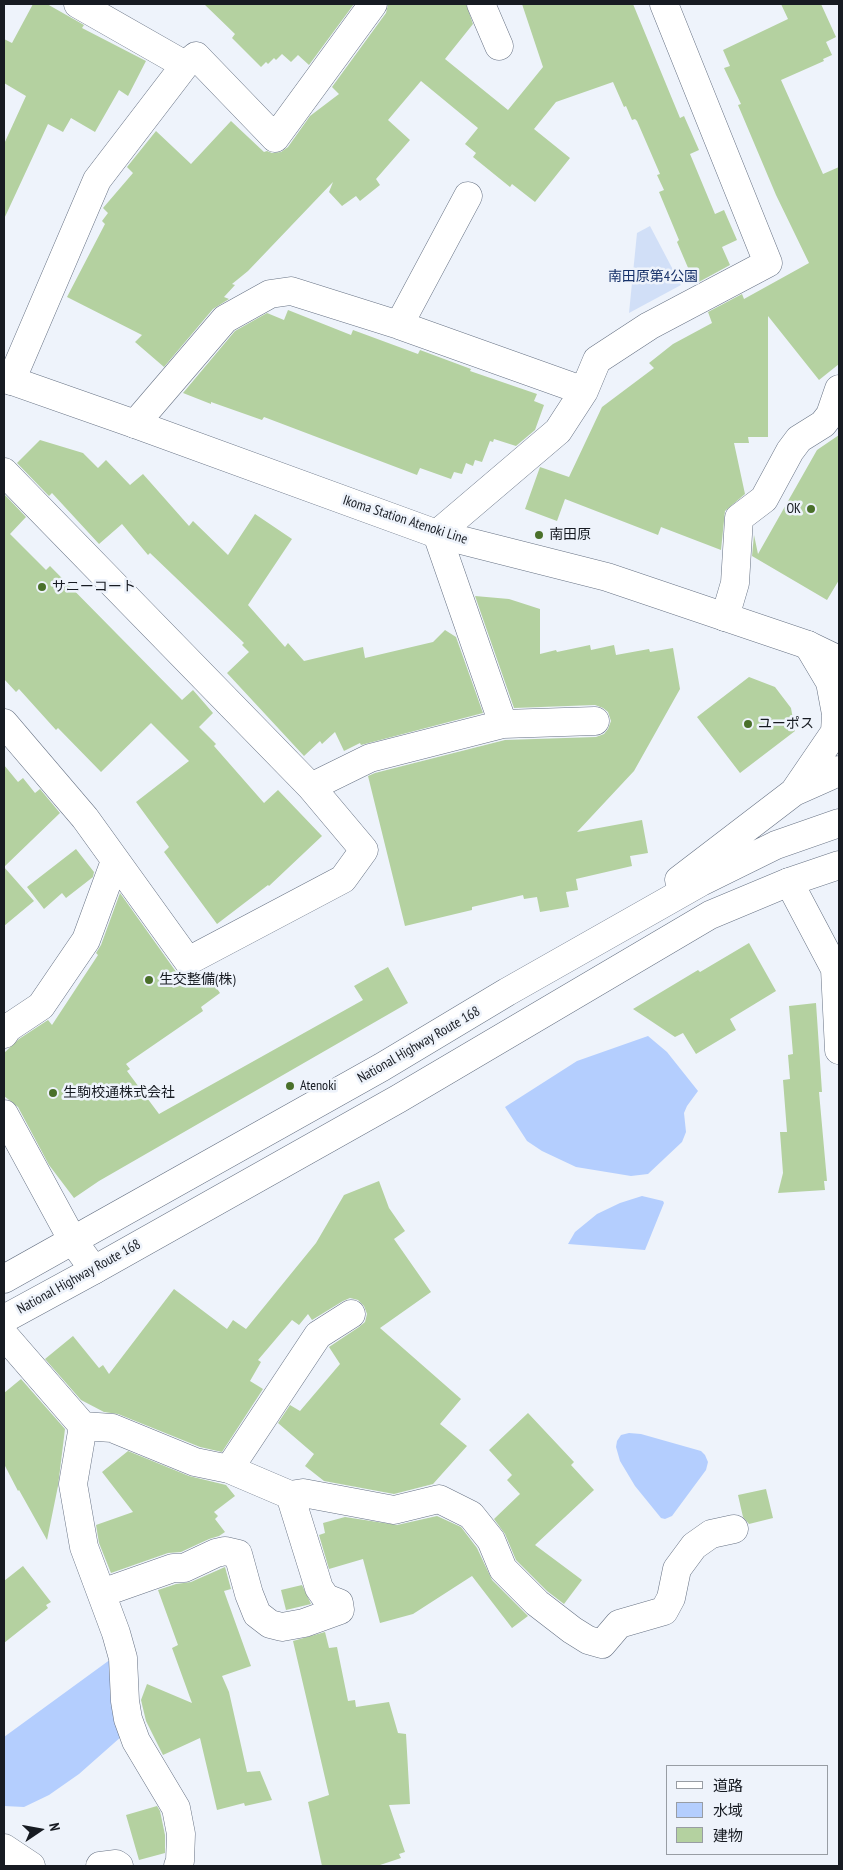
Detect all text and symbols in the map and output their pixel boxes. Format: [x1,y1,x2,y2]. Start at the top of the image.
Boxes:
park label: 南田原第4公園 [608,269,698,285]
street label: Ikoma Station Atenoki Line [341,492,469,548]
place label: OK [786,501,801,517]
marker: OK [805,503,817,515]
place label: 南田原 [549,527,591,543]
marker: 南田原 [533,529,545,541]
place label: サニーコート [52,579,136,595]
marker: サニーコート [36,581,48,593]
place label: ユーポス [758,716,814,732]
marker: ユーポス [742,718,754,730]
place label: 生交整備(株) [159,972,236,988]
marker: 生交整備(株) [143,974,155,986]
street label: National Highway Route 168 [355,1003,483,1087]
place label: Atenoki [300,1078,337,1094]
marker: Atenoki [284,1080,296,1092]
place label: 生駒校通株式会社 [63,1085,175,1101]
marker: 生駒校通株式会社 [47,1087,59,1099]
street label: National Highway Route 168 [14,1236,144,1318]
legend [666,1765,828,1855]
text: 道路 [713,1776,743,1795]
text: 水域 [713,1801,743,1820]
north arrow [15,1805,65,1855]
text: N [45,1821,64,1832]
text: 建物 [713,1826,743,1845]

